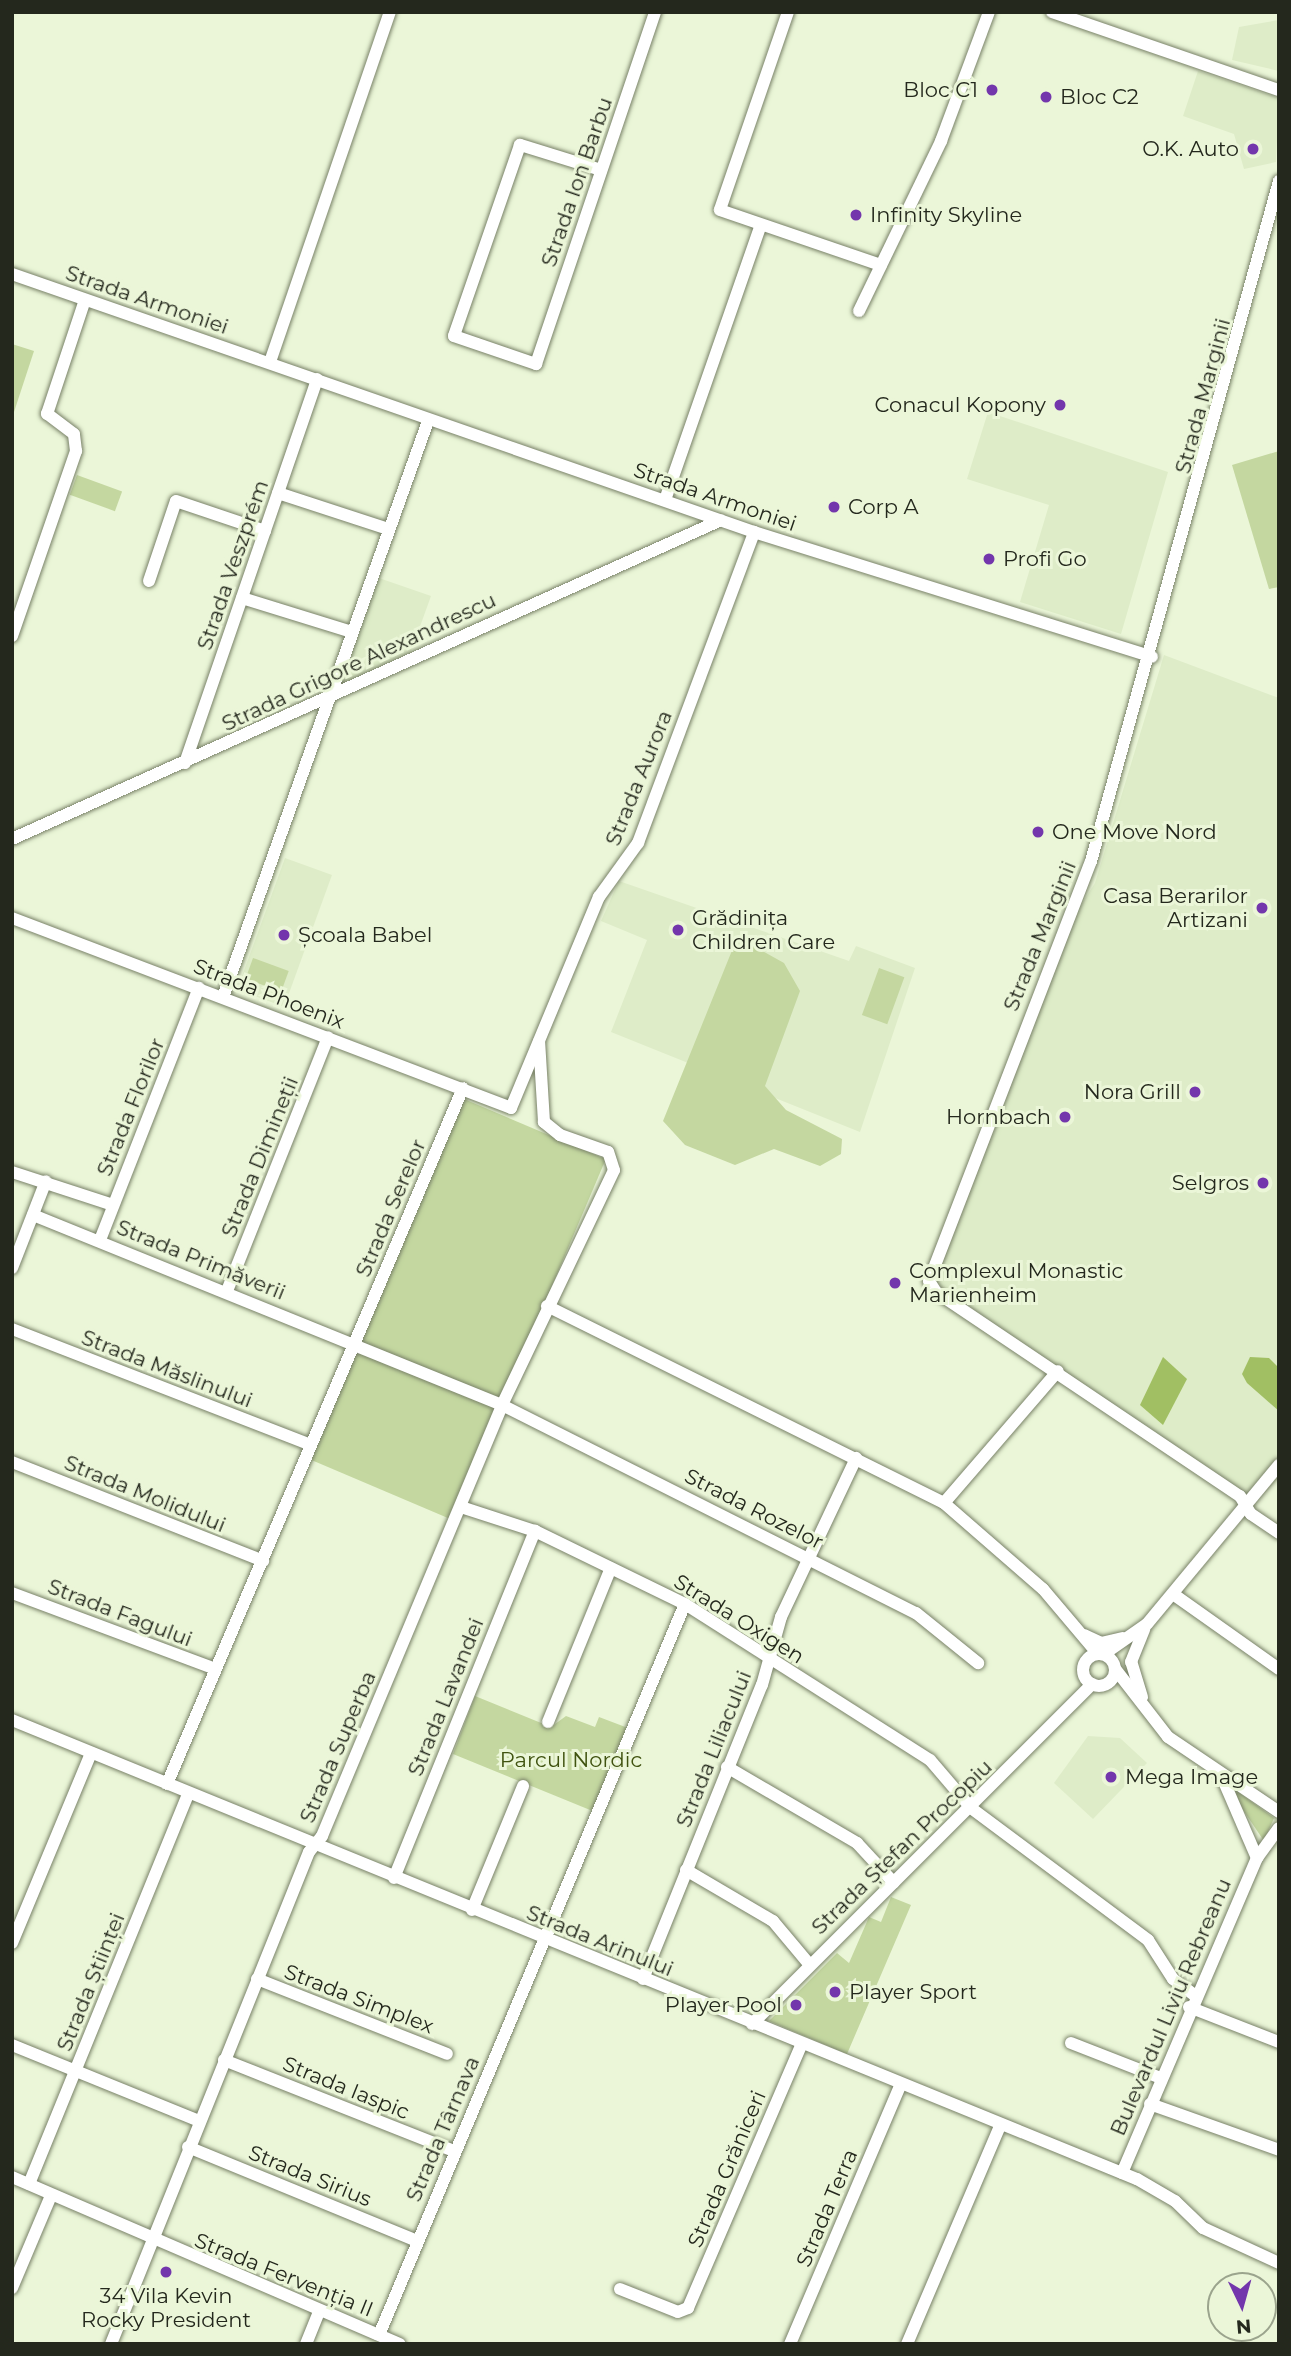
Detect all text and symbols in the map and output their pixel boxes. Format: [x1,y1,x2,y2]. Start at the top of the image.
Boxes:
place label: Bloc C1 [903,77,978,103]
marker: Bloc C1 [984,82,1000,98]
place label: Bloc C2 [1060,84,1139,110]
marker: Bloc C2 [1038,89,1054,105]
street label: Strada Ion Barbu [536,94,618,270]
place label: O.K. Auto [1142,136,1239,162]
marker: O.K. Auto [1245,141,1261,157]
place label: Infinity Skyline [870,202,1022,228]
marker: Infinity Skyline [848,207,864,223]
street label: Strada Armoniei [62,260,232,340]
street label: Strada Marginii [1170,316,1236,476]
place label: Conacul Kopony [875,392,1046,418]
marker: Conacul Kopony [1052,397,1068,413]
street label: Strada Armoniei [630,457,800,537]
street label: Strada Veszprém [192,477,274,653]
place label: Corp A [848,494,919,520]
marker: Corp A [826,499,842,515]
place label: Profi Go [1003,546,1087,572]
marker: Profi Go [981,551,997,567]
street label: Strada Grigore Alexandrescu [218,587,500,737]
street label: Strada Aurora [600,707,678,849]
place label: One Move Nord [1052,819,1217,845]
marker: One Move Nord [1030,824,1046,840]
street label: Strada Marginii [998,857,1082,1015]
place label: Casa Berarilor Artizani [1103,883,1248,933]
marker: Casa Berarilor Artizani [1254,900,1270,916]
place label: Grădinița Children Care [692,905,835,955]
place label: Școala Babel [298,922,432,948]
marker: Grădinița Children Care [670,922,686,938]
marker: Școala Babel [276,927,292,943]
street label: Strada Phoenix [190,954,348,1034]
street label: Strada Florilor [92,1034,170,1180]
street label: Strada Dimineții [216,1073,304,1241]
place label: Nora Grill [1084,1079,1181,1105]
marker: Nora Grill [1187,1084,1203,1100]
place label: Hornbach [946,1104,1051,1130]
marker: Hornbach [1057,1109,1073,1125]
street label: Strada Serelor [351,1135,431,1281]
place label: Selgros [1172,1170,1249,1196]
marker: Selgros [1255,1175,1271,1191]
street label: Strada Primăverii [113,1215,289,1305]
place label: Complexul Monastic Marienheim [909,1258,1123,1308]
marker: Complexul Monastic Marienheim [887,1275,903,1291]
street label: Strada Măslinului [78,1325,256,1413]
street label: Strada Molidului [61,1450,229,1538]
street label: Strada Rozelor [680,1463,828,1555]
street label: Strada Oxigen [669,1569,809,1669]
street label: Strada Fagului [44,1574,196,1652]
street label: Strada Lavandei [403,1614,489,1780]
street label: Strada Superba [295,1667,381,1827]
street label: Strada Liliacului [671,1667,757,1831]
park label: Parcul Nordic [500,1747,642,1773]
street label: Strada Ștefan Procopiu [807,1754,997,1940]
place label: Mega Image [1125,1764,1258,1790]
marker: Mega Image [1103,1769,1119,1785]
street label: Bulevardul Liviu Rebreanu [1105,1875,1237,2139]
street label: Strada Arinului [523,1900,677,1982]
street label: Strada Științei [52,1909,130,2055]
street label: Strada Simplex [281,1959,437,2039]
place label: Player Sport [849,1979,977,2005]
marker: Player Sport [827,1984,843,2000]
place label: Player Pool [665,1992,782,2018]
marker: Player Pool [788,1997,804,2013]
street label: Strada Iaspic [279,2051,413,2125]
street label: Strada Târnava [401,2053,485,2205]
street label: Strada Grăniceri [683,2087,771,2251]
street label: Strada Sirius [245,2140,375,2212]
street label: Strada Terra [791,2145,863,2271]
street label: Strada Fervenția II [191,2228,377,2322]
marker: 34 Vila Kevin Rocky President [158,2264,174,2280]
north arrow [1207,2272,1277,2342]
place label: 34 Vila Kevin Rocky President [81,2283,251,2333]
text: N [1235,2314,1252,2339]

